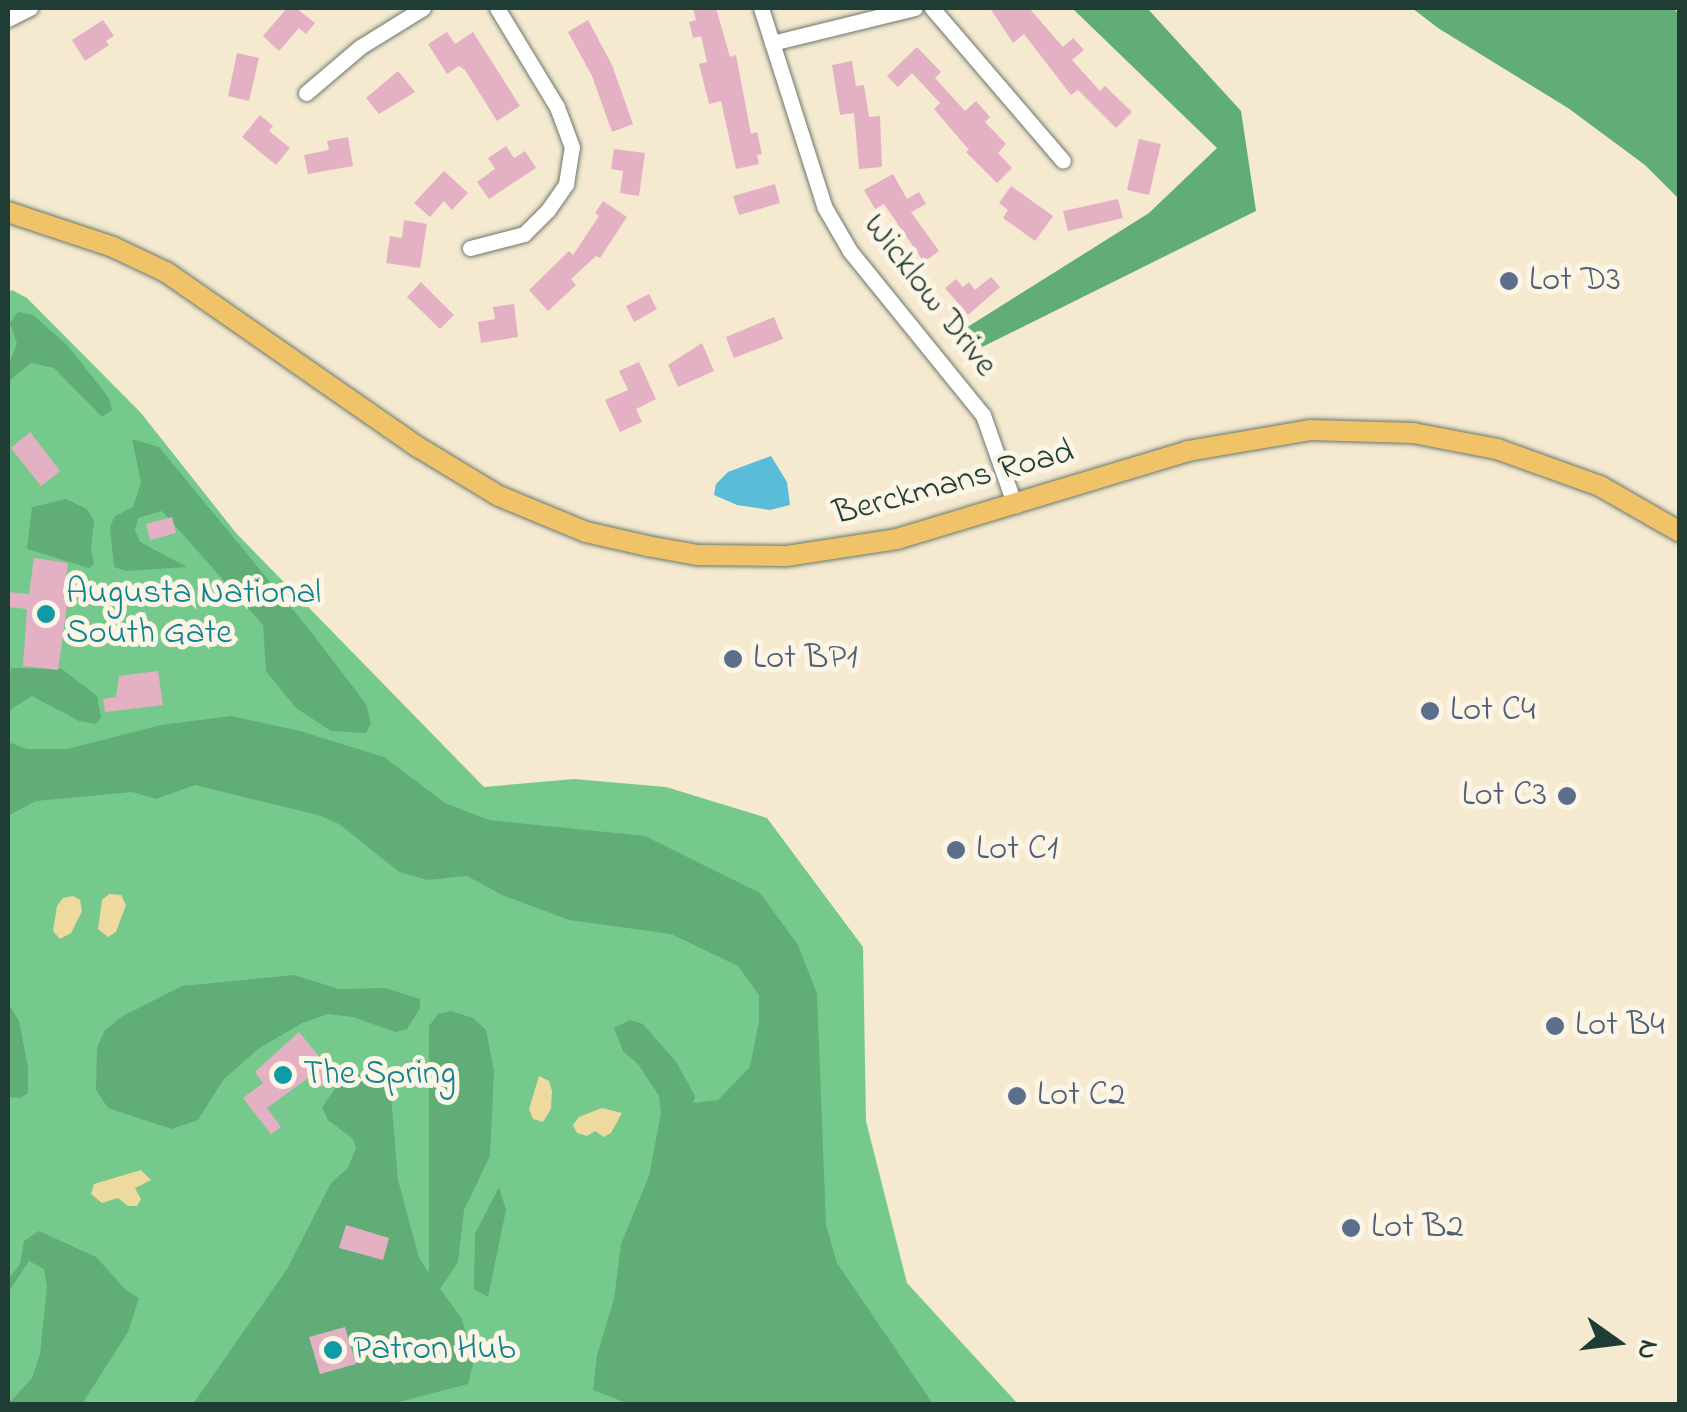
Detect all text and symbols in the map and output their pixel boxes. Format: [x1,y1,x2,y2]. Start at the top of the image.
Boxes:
street label: Wicklow Drive [852,206,1006,386]
place label: Lot D3 [1529,260,1621,302]
marker: Lot D3 [1498,270,1520,292]
street label: Berckmans Road [829,432,1079,536]
place label: Augusta National South Gate [66,573,321,655]
marker: Augusta National South Gate [35,603,57,625]
place label: Lot BP1 [753,638,858,680]
marker: Lot BP1 [722,648,744,670]
place label: Lot C4 [1450,690,1535,732]
marker: Lot C4 [1419,700,1441,722]
place label: Lot C3 [1462,775,1547,817]
marker: Lot C3 [1556,785,1578,807]
place label: Lot C1 [976,829,1058,871]
marker: Lot C1 [945,839,967,861]
place label: Lot B4 [1575,1005,1665,1047]
marker: Lot B4 [1544,1015,1566,1037]
place label: The Spring [303,1054,456,1096]
marker: The Spring [272,1064,294,1086]
place label: Lot C2 [1037,1075,1125,1117]
marker: Lot C2 [1006,1085,1028,1107]
place label: Lot B2 [1371,1207,1464,1249]
marker: Lot B2 [1340,1217,1362,1239]
north arrow [1567,1292,1667,1392]
place label: Patron Hub [353,1329,516,1371]
text: N [1624,1335,1669,1364]
marker: Patron Hub [322,1339,344,1361]

